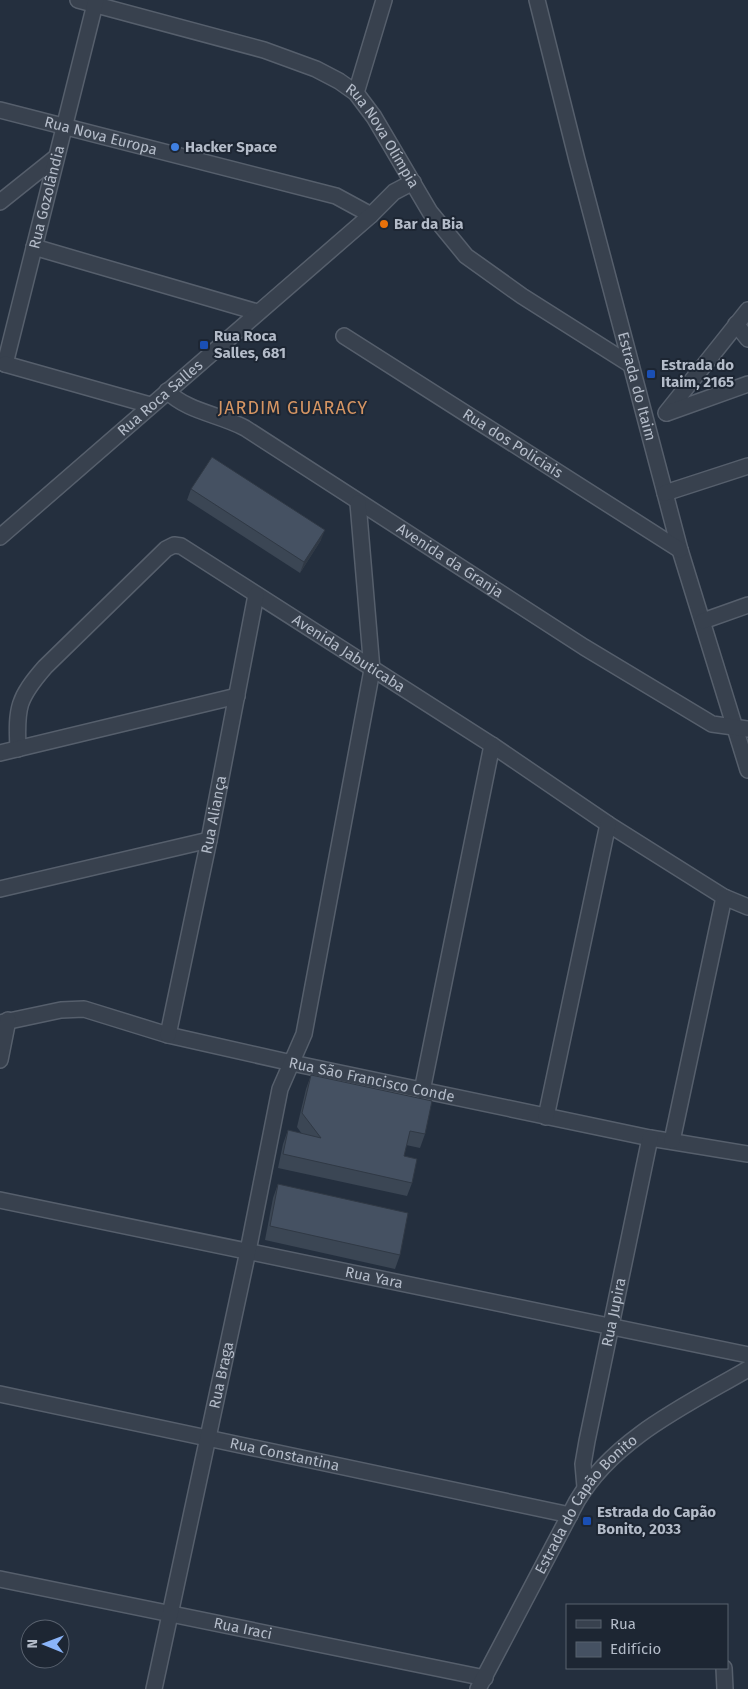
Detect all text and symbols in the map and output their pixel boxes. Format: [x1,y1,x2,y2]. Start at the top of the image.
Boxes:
street label: Rua Nova Olímpia [342,80,423,191]
street label: Rua Nova Europa [42,113,159,159]
place label: Hacker Space [185,138,277,156]
marker: Hacker Space [169,141,181,153]
street label: Rua Gozolândia [25,144,68,251]
place label: Bar da Bia [394,215,464,233]
marker: Bar da Bia [378,218,390,230]
place label: Rua Roca Salles, 681 [214,327,286,362]
street label: Estrada do Itaim [614,330,660,443]
marker: Rua Roca Salles, 681 [198,339,210,351]
street label: Rua Roca Salles [114,356,206,440]
place label: Estrada do Itaim, 2165 [661,356,734,391]
marker: Estrada do Itaim, 2165 [645,368,657,380]
district label: JARDIM GUARACY [218,397,368,419]
street label: Rua dos Policiais [459,405,566,482]
street label: Avenida da Granja [393,519,507,601]
street label: Avenida Jabuticaba [289,611,408,696]
street label: Rua Aliança [197,774,230,856]
street label: Rua São Francisco Conde [287,1054,456,1106]
street label: Rua Yara [344,1263,405,1292]
street label: Rua Jupira [598,1276,630,1348]
street label: Rua Braga [205,1340,237,1410]
street label: Estrada do Capão Bonito [531,1431,641,1577]
street label: Rua Constantina [228,1434,341,1475]
place label: Estrada do Capão Bonito, 2033 [597,1503,716,1538]
marker: Estrada do Capão Bonito, 2033 [581,1515,593,1527]
legend [566,1604,728,1669]
street label: Rua Iraci [212,1614,274,1643]
text: Rua [610,1615,636,1633]
north arrow [20,1619,70,1669]
text: N [24,1639,41,1649]
text: Edifício [610,1640,661,1658]

